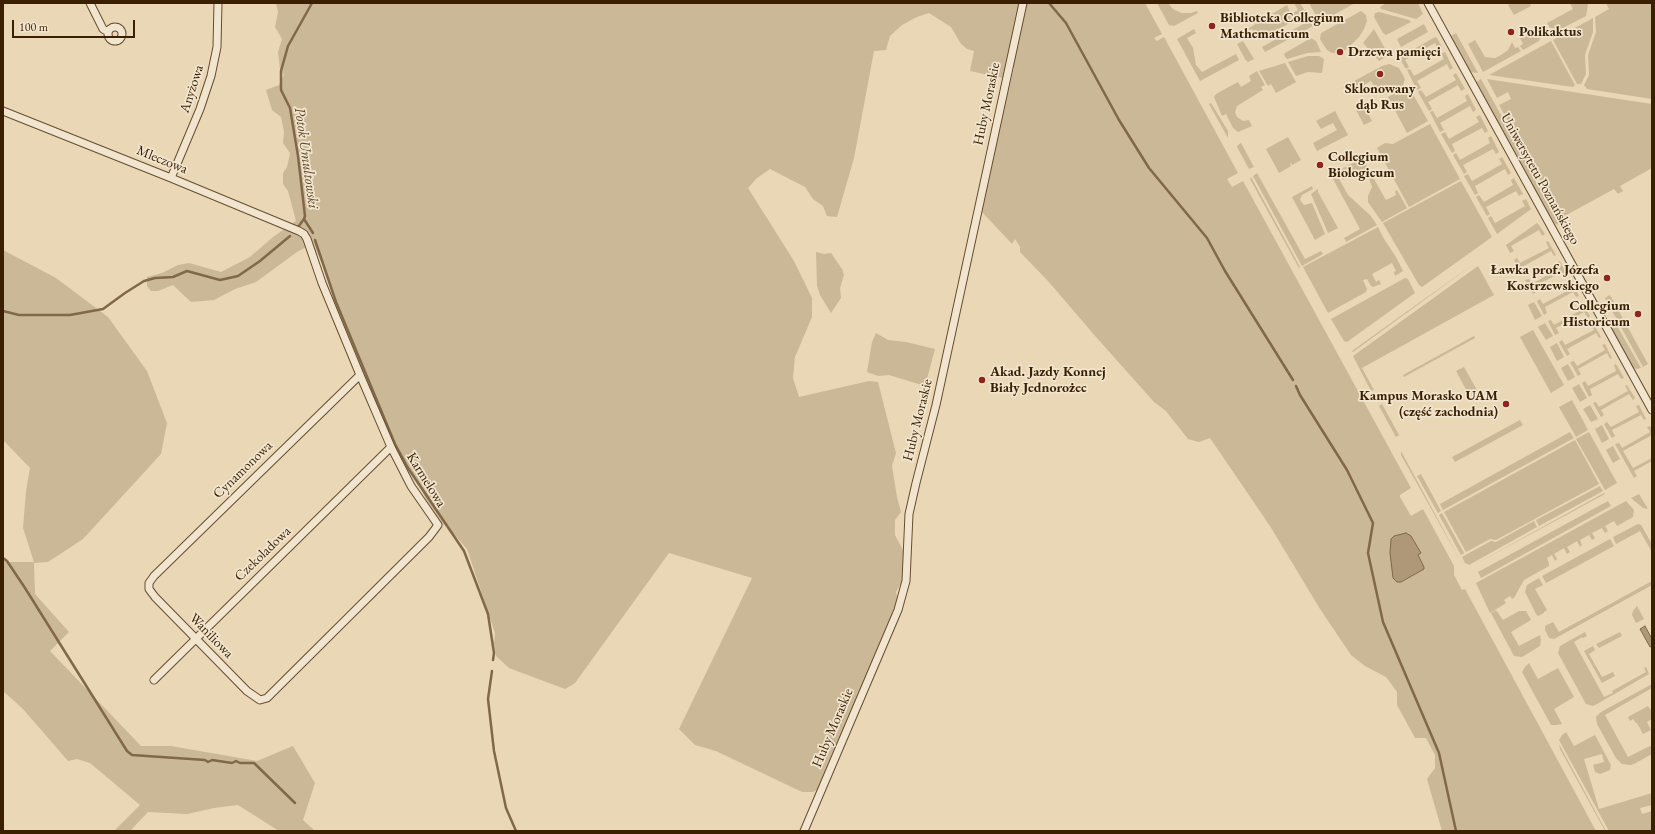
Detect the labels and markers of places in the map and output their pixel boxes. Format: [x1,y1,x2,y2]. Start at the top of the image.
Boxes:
place label: Biblioteka Collegium Mathematicum [1220,10,1344,42]
marker: Biblioteka Collegium Mathematicum [1207,21,1217,31]
place label: Polikaktus [1519,24,1581,40]
marker: Polikaktus [1506,27,1516,37]
place label: Drzewa pamięci [1348,44,1441,60]
marker: Drzewa pamięci [1335,47,1345,57]
marker: Sklonowany dąb Rus [1375,69,1385,79]
place label: Sklonowany dąb Rus [1345,81,1415,114]
place label: Collegium Biologicum [1328,149,1394,182]
marker: Collegium Biologicum [1315,160,1325,170]
place label: Ławka prof. Józefa Kostrzewskiego [1491,262,1599,294]
marker: Ławka prof. Józefa Kostrzewskiego [1602,273,1612,283]
place label: Collegium Historicum [1563,298,1630,330]
marker: Collegium Historicum [1633,309,1643,319]
place label: Akad. Jazdy Konnej Biały Jednorożec [990,364,1106,396]
marker: Akad. Jazdy Konnej Biały Jednorożec [977,375,987,385]
place label: Kampus Morasko UAM (część zachodnia) [1359,388,1498,420]
marker: Kampus Morasko UAM (część zachodnia) [1501,399,1511,409]

